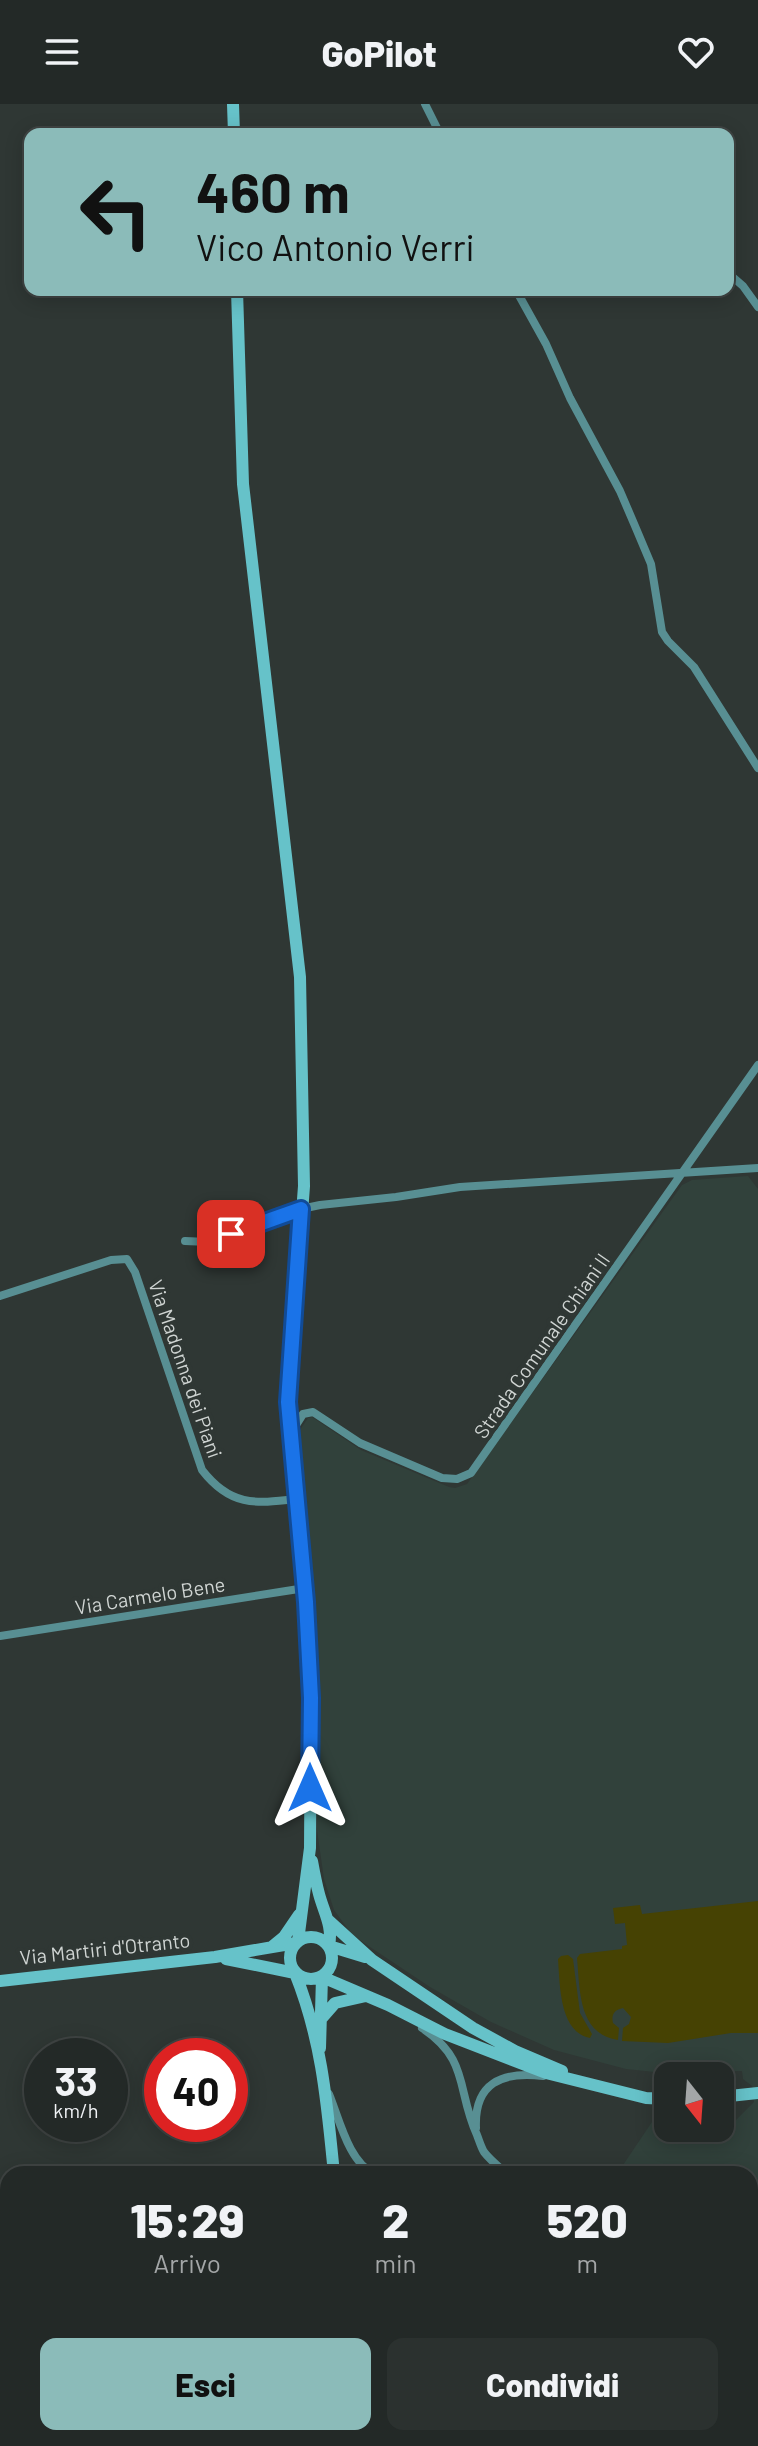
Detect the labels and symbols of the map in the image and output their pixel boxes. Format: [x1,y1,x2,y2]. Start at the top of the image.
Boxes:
pin [197,1200,265,1268]
street label: Strada Comunale Chiani II [468,1248,614,1443]
street label: Via Madonna dei Piani [144,1276,228,1461]
street label: Via Carmelo Bene [73,1571,227,1619]
position arrow [268,1746,352,1830]
street label: Via Martiri d'Otranto [18,1927,191,1969]
speed limit sign: 40 [144,2038,248,2142]
north arrow [654,2062,734,2142]

